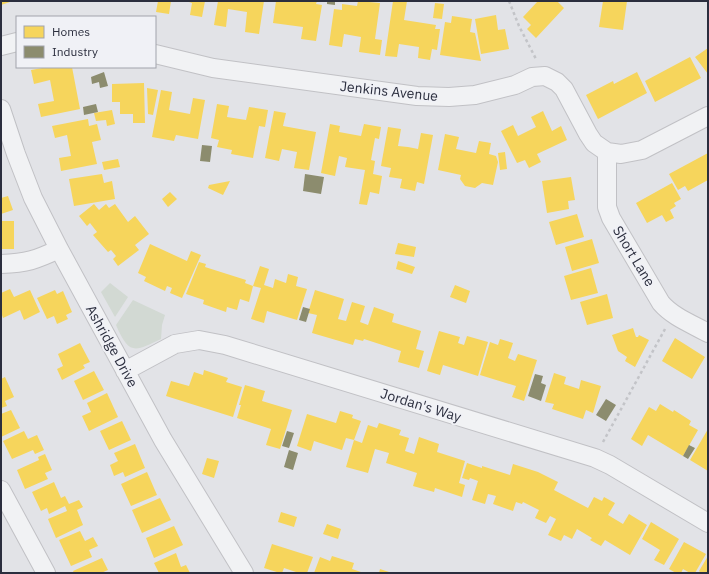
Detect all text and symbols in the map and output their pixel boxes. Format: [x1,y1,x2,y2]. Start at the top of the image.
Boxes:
legend [16,16,156,68]
text: Homes [52,24,90,39]
text: Industry [52,44,98,59]
street label: Jenkins Avenue [339,77,439,105]
street label: Short Lane [609,222,659,290]
street label: Ashridge Drive [82,302,142,391]
street label: Jordan's Way [378,384,464,426]

